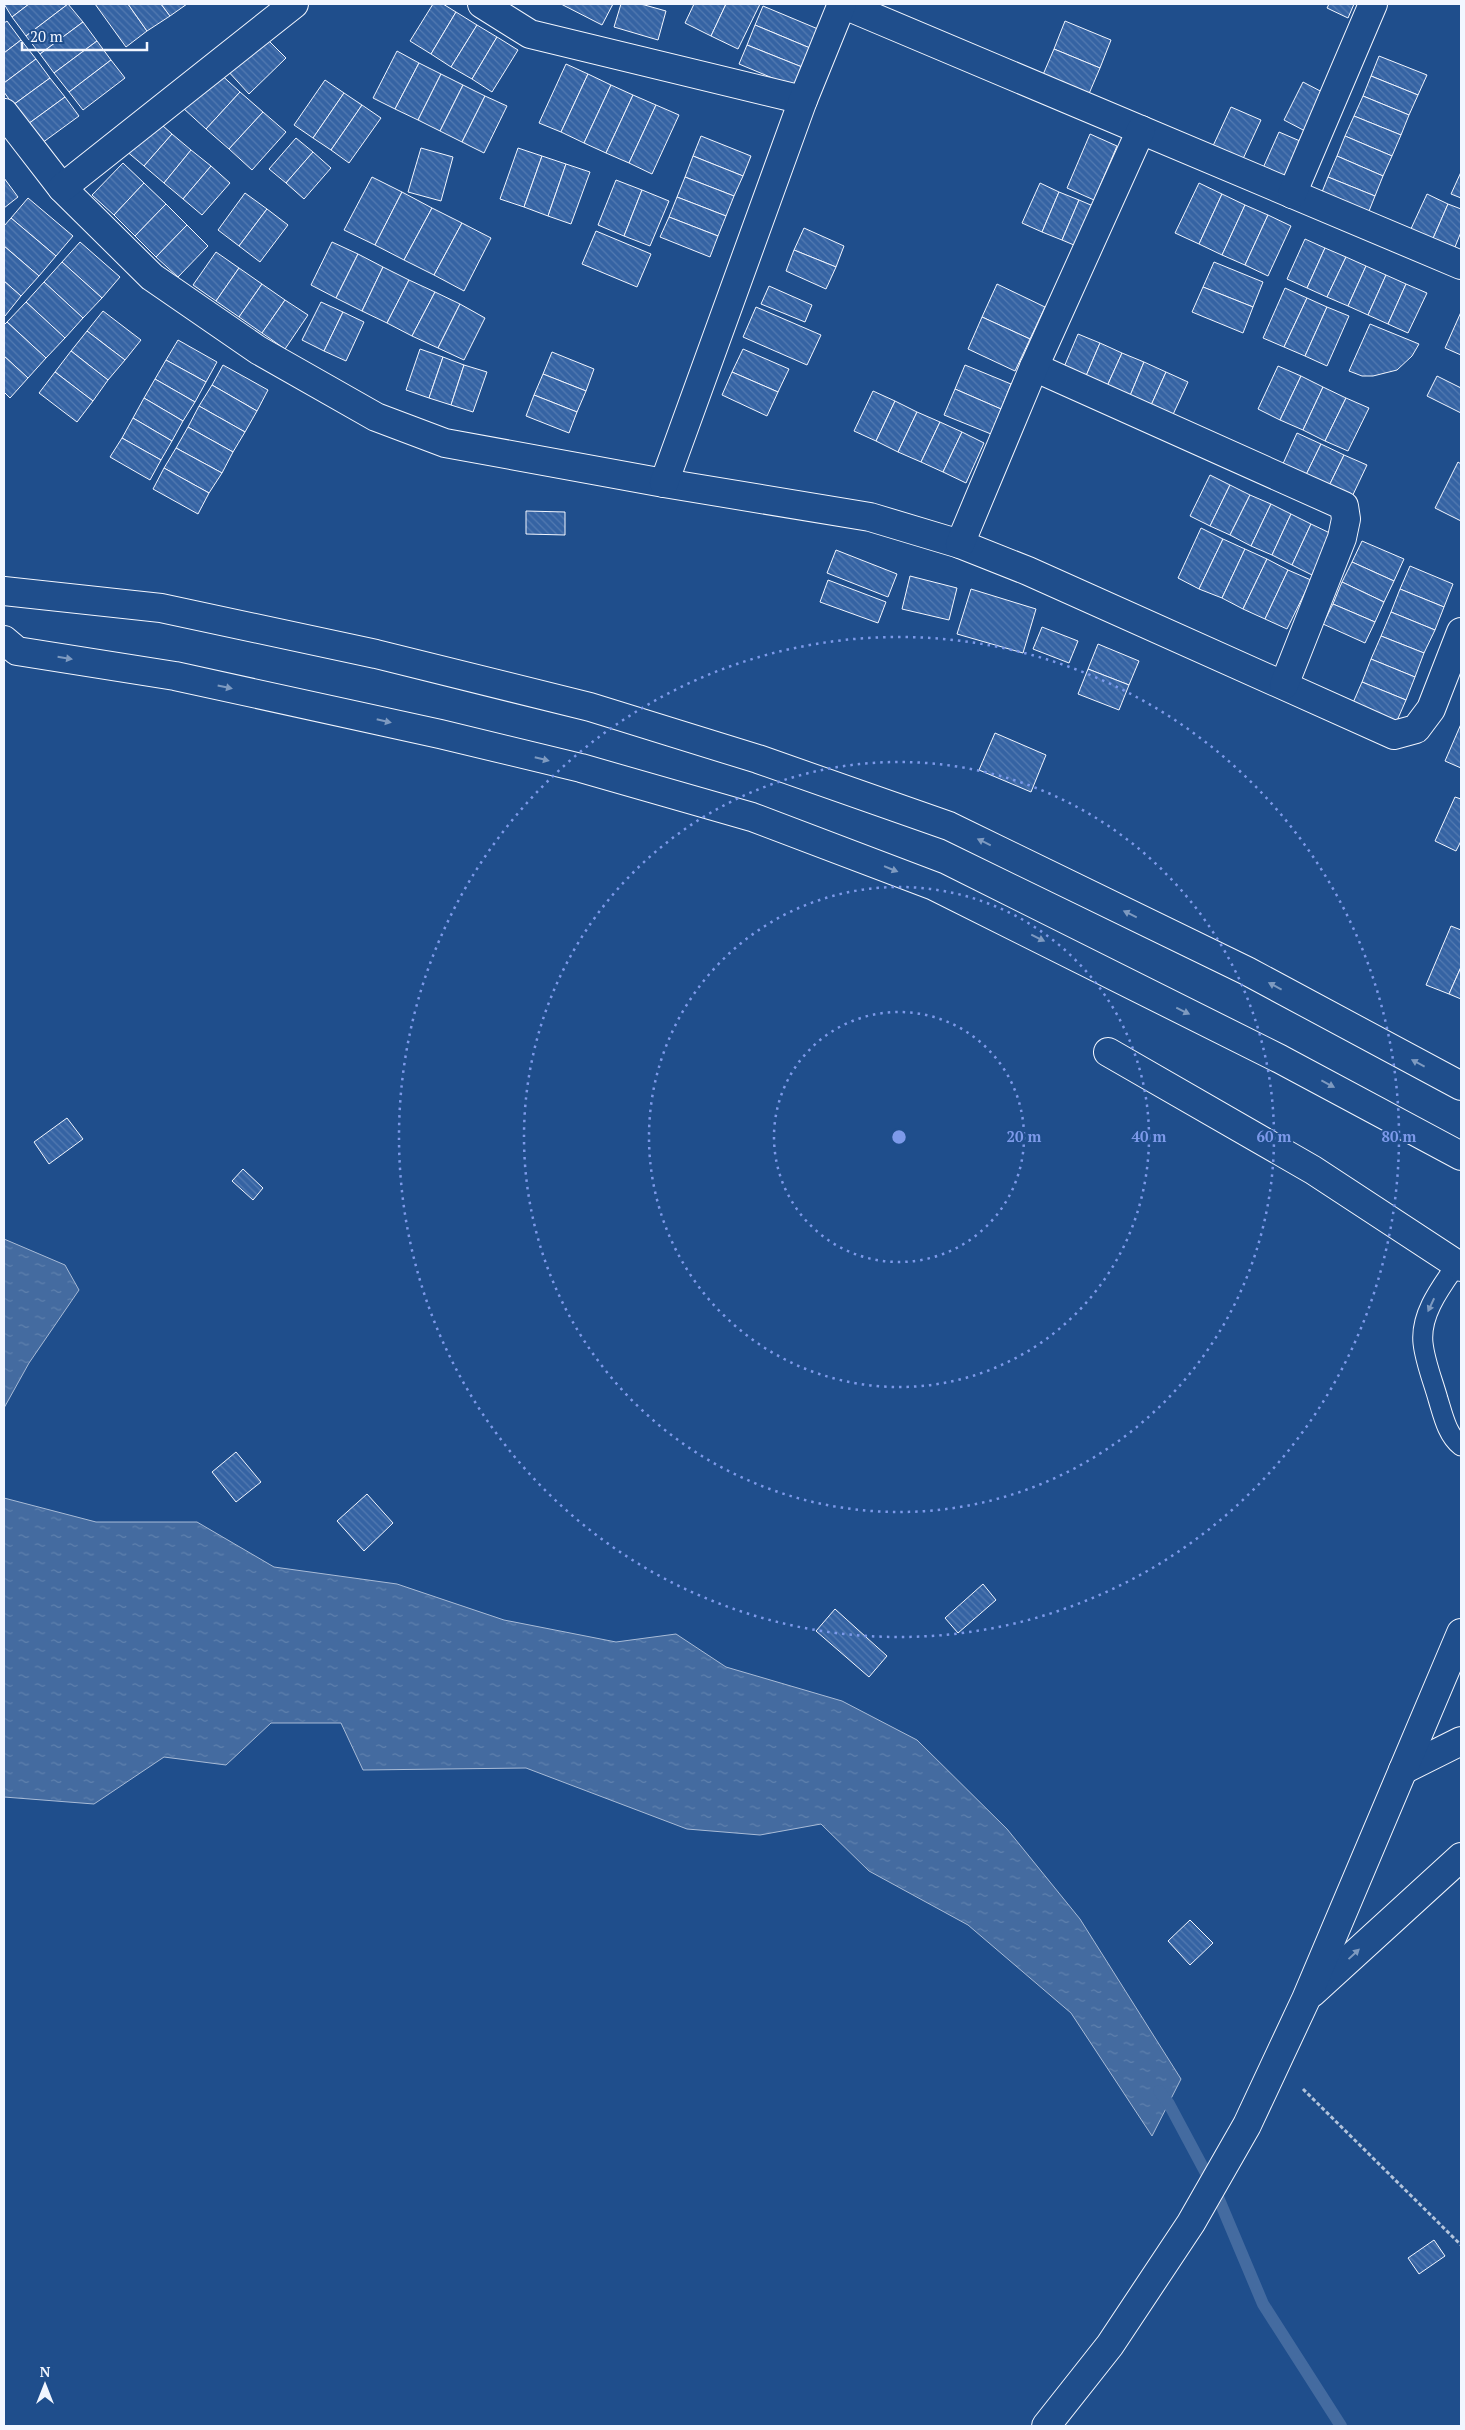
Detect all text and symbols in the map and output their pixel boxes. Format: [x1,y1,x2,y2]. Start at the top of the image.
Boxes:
scale bar [22,20,148,52]
text: 20 m [30,26,63,46]
one-way arrow [57,655,73,663]
one-way arrow [217,683,232,691]
one-way arrow [376,717,391,725]
one-way arrow [534,755,549,763]
one-way arrow [976,838,991,846]
one-way arrow [884,865,899,873]
one-way arrow [1122,909,1137,918]
one-way arrow [1031,934,1045,942]
one-way arrow [1268,982,1282,990]
one-way arrow [1176,1007,1191,1015]
one-way arrow [1411,1059,1426,1067]
one-way arrow [1321,1080,1335,1089]
text: 20 m [1007,1126,1042,1146]
text: 40 m [1132,1126,1167,1146]
text: 60 m [1257,1126,1292,1146]
text: 80 m [1382,1126,1417,1146]
centre of rings [890,1128,908,1146]
one-way arrow [1427,1298,1435,1312]
one-way arrow [1348,1948,1360,1960]
north arrow [20,2360,70,2410]
text: N [40,2362,51,2381]

